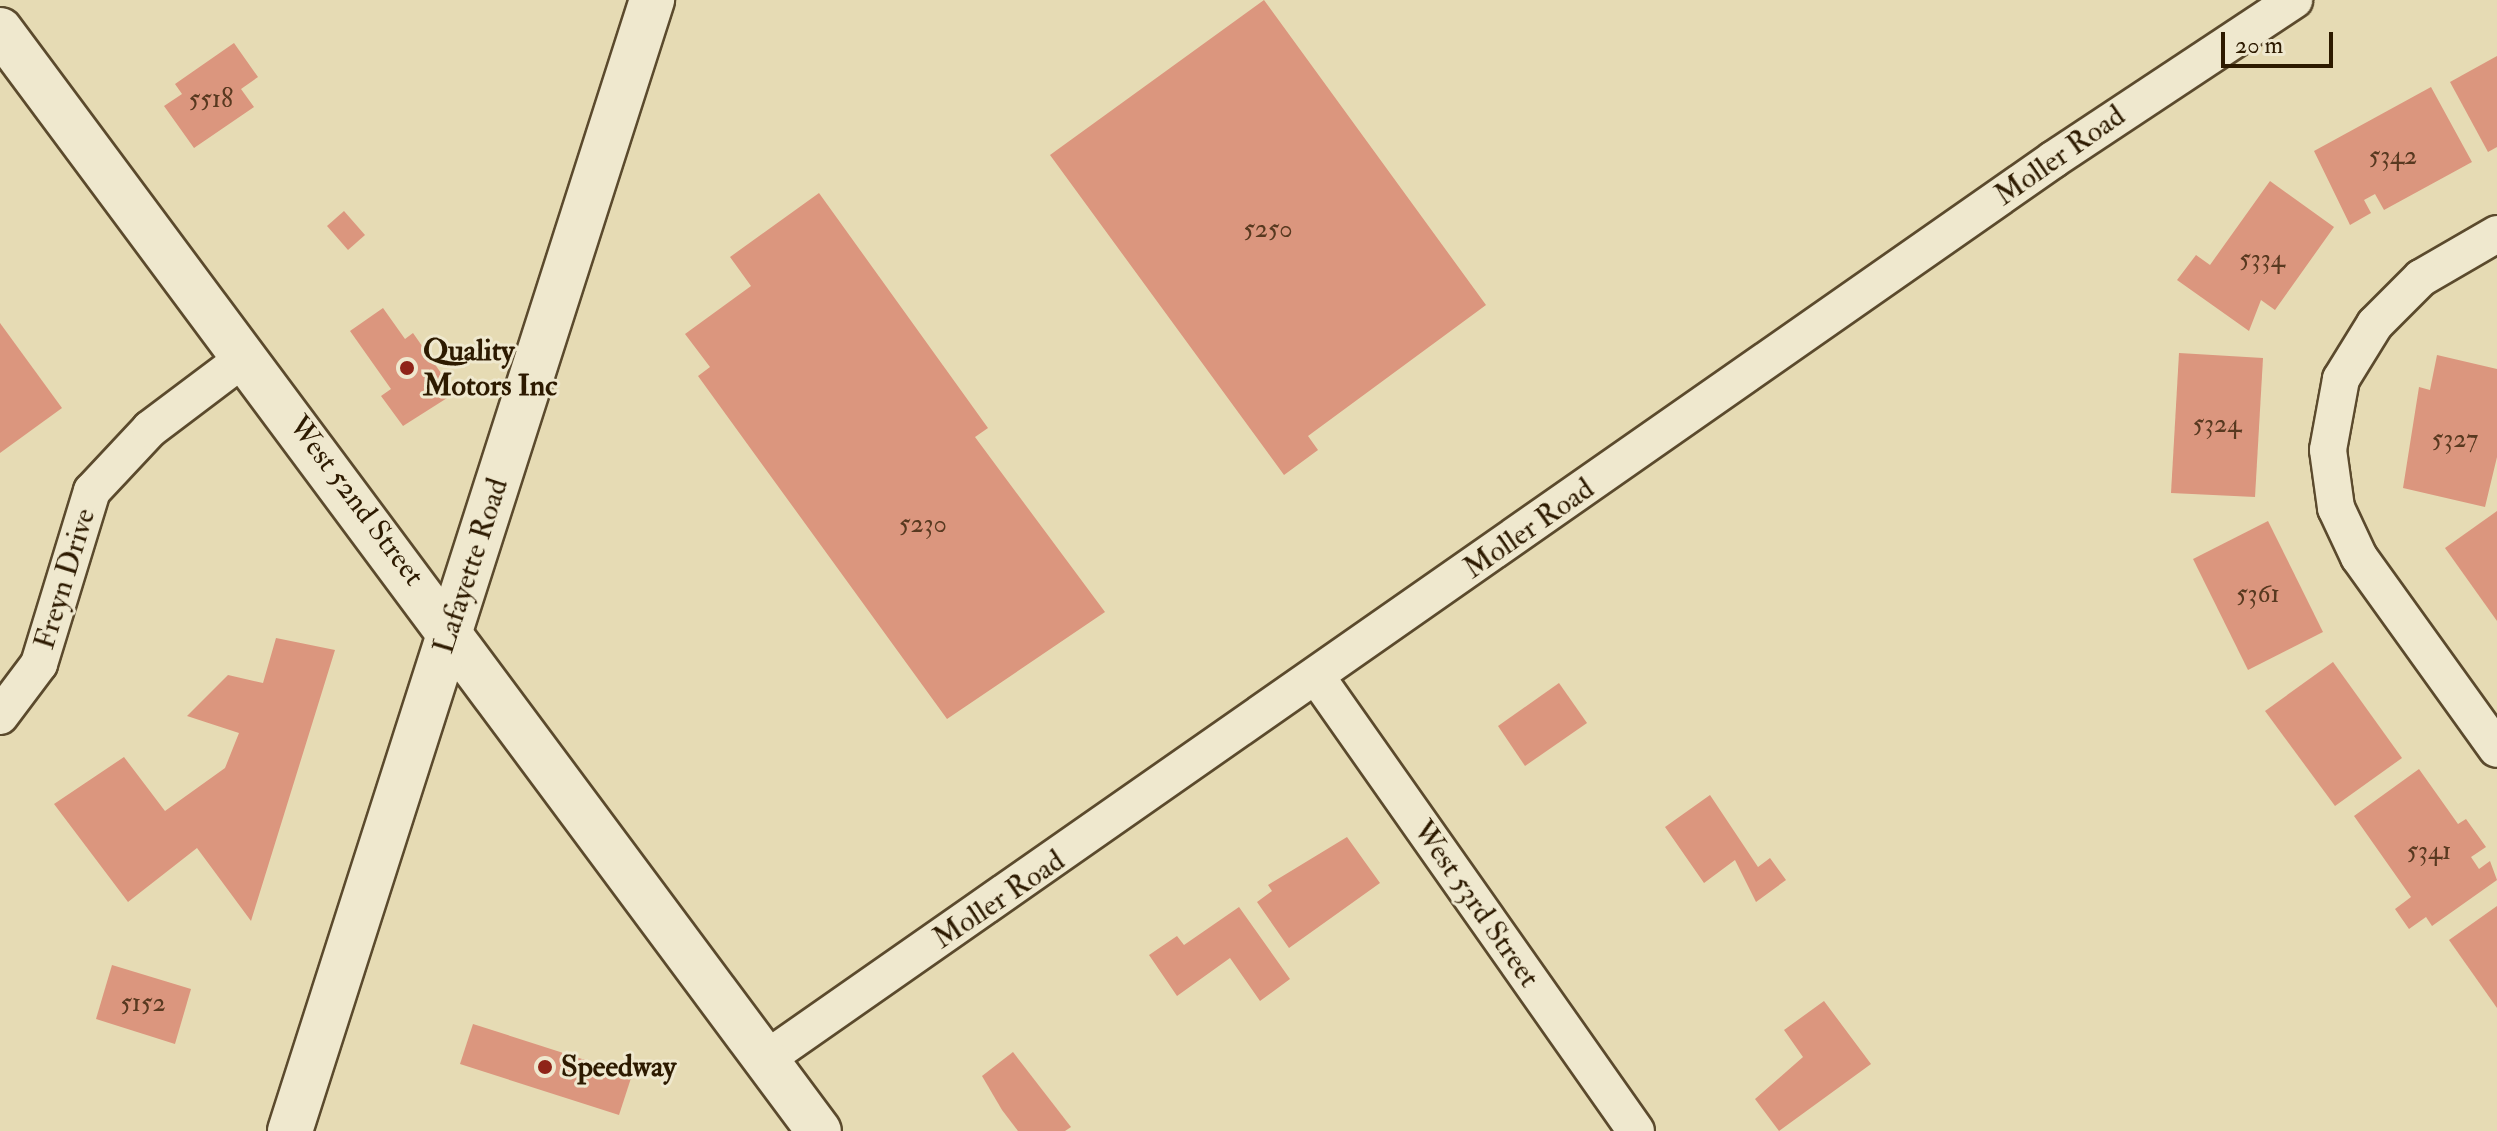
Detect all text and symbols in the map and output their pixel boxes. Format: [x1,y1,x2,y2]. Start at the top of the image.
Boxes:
scale bar [2225,16,2337,66]
text: 20 m [2235,30,2283,61]
house number: 5518 [189,84,233,116]
street label: Moller Road [1988,98,2132,214]
house number: 5342 [2369,141,2417,173]
house number: 5250 [1244,214,1292,246]
house number: 5334 [2239,244,2285,276]
place label: Quality Motors Inc [423,333,557,404]
marker: Quality Motors Inc [398,359,416,377]
street label: West 52nd Street [280,409,432,593]
house number: 5324 [2193,409,2241,441]
house number: 5327 [2432,424,2478,456]
street label: Moller Road [1457,471,1601,587]
street label: Lafayette Road [426,474,516,658]
street label: Freyn Drive [27,504,103,654]
house number: 5230 [899,509,947,541]
house number: 5361 [2236,579,2280,611]
street label: West 53rd Street [1405,813,1547,995]
house number: 5341 [2407,836,2451,868]
street label: Moller Road [926,843,1072,957]
house number: 5152 [120,988,166,1020]
place label: Speedway [561,1049,676,1085]
marker: Speedway [536,1058,554,1076]

